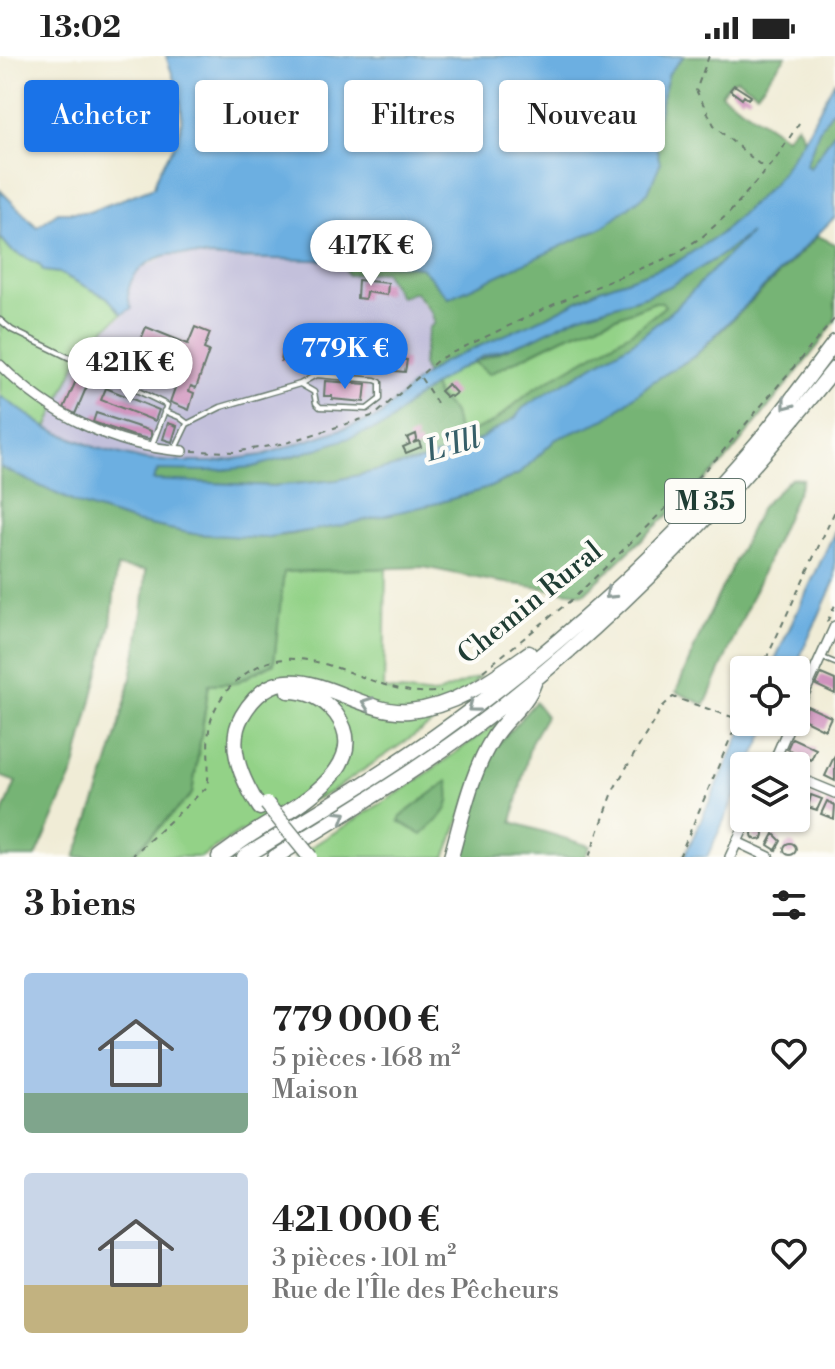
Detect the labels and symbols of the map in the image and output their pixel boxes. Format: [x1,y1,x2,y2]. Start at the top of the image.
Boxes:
pin: 417K € [306,220,436,288]
pin: 779K € [280,323,410,391]
pin: 421K € [65,337,195,405]
one-way arrow [783,395,797,410]
water label: L'Ill [421,419,485,471]
road number: M 35 [665,479,745,523]
street label: Chemin Rural [451,534,609,672]
one-way arrow [605,585,620,599]
one-way arrow [361,696,375,713]
one-way arrow [468,698,482,712]
one-way arrow [332,810,347,826]

